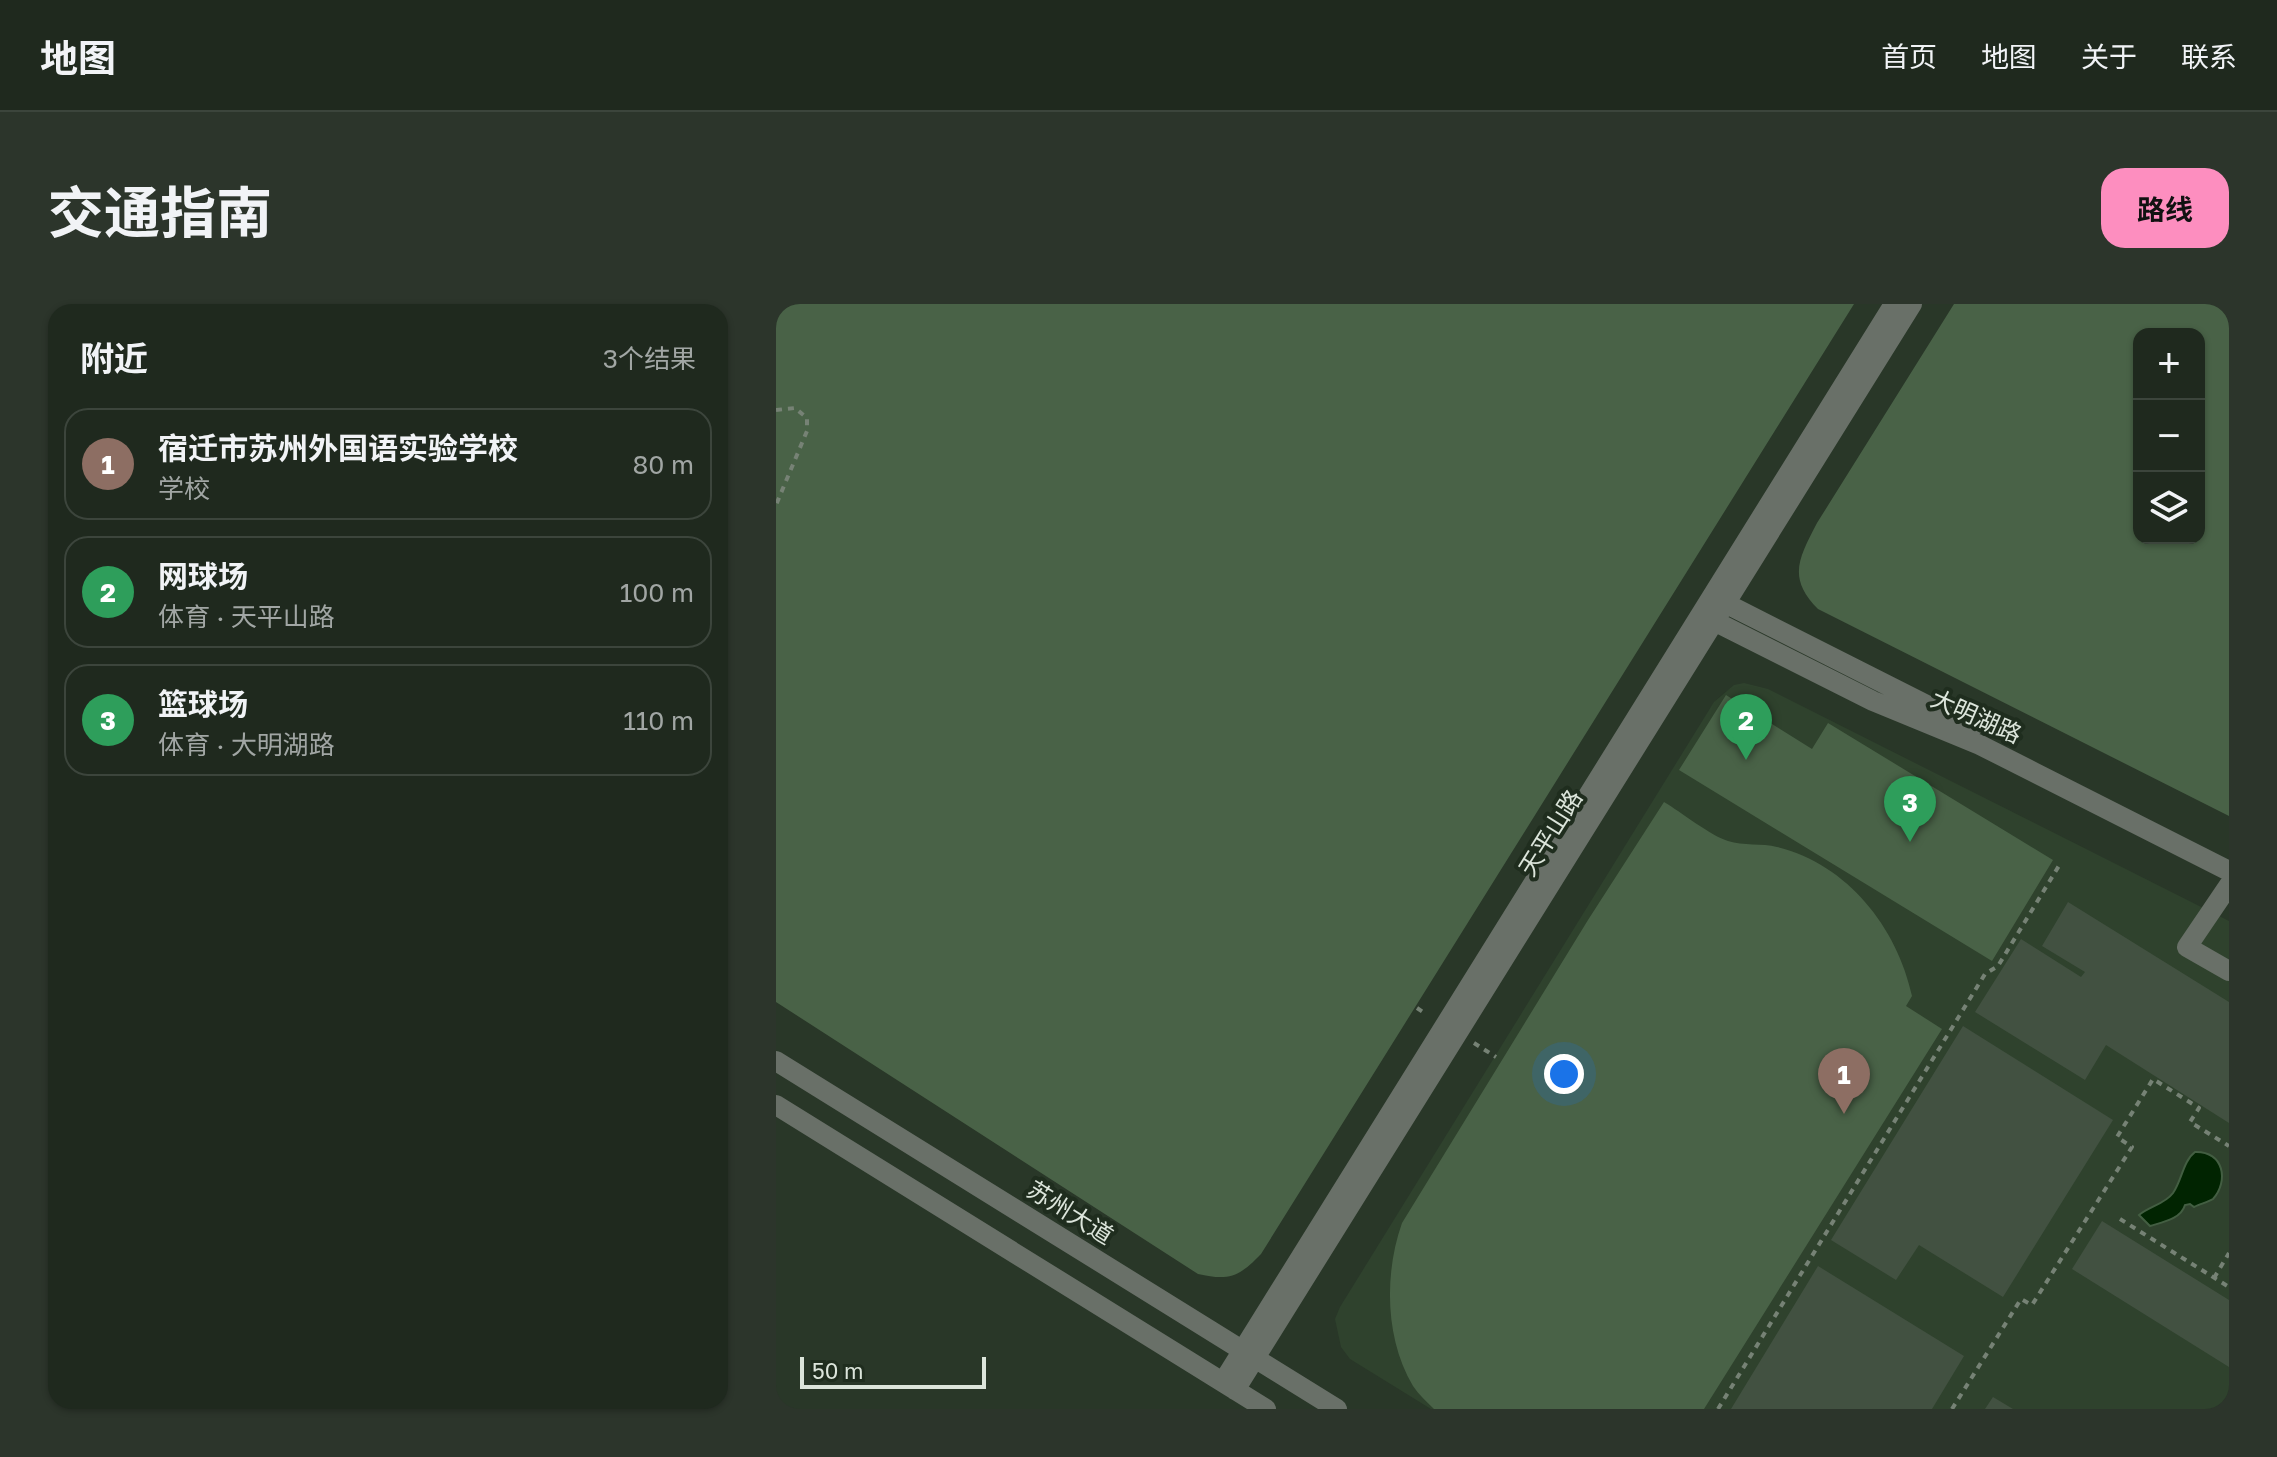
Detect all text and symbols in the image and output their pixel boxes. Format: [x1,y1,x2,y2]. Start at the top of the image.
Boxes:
text: 地图 [40,35,116,80]
text: 首页 [1881,40,1937,73]
text: 地图 [1981,40,2037,73]
text: 关于 [2081,40,2137,73]
text: 联系 [2181,40,2237,73]
button: 路线 [2101,168,2229,248]
text: 交通指南 [48,178,272,245]
map controls [2133,328,2205,544]
button: + [2133,328,2205,400]
text: 附近 [80,338,148,378]
text: 3个结果 [603,343,696,374]
button: − [2133,400,2205,472]
text: 宿迁市苏州外国语实验学校 [158,430,518,466]
text: 1 [101,449,115,480]
text: 80 m [633,449,694,480]
button: layers [2133,472,2205,544]
text: 学校 [158,473,210,504]
text: 网球场 [158,558,248,594]
text: 2 [100,577,116,608]
text: 100 m [620,577,694,608]
text: 体育 · 天平山路 [158,601,335,632]
street label: 大明湖路 [1927,683,2026,748]
text: 篮球场 [158,686,248,722]
pin: 2 [1720,694,1772,760]
text: 3 [100,705,116,736]
text: 110 m [623,705,694,736]
text: 体育 · 大明湖路 [158,729,335,760]
pin: 3 [1884,776,1936,842]
street label: 天平山路 [1512,784,1587,881]
pin: 1 [1818,1048,1870,1114]
your location [1544,1054,1584,1094]
street label: 苏州大道 [1022,1174,1119,1249]
scale bar [800,1353,986,1389]
text: 50 m [812,1357,863,1384]

